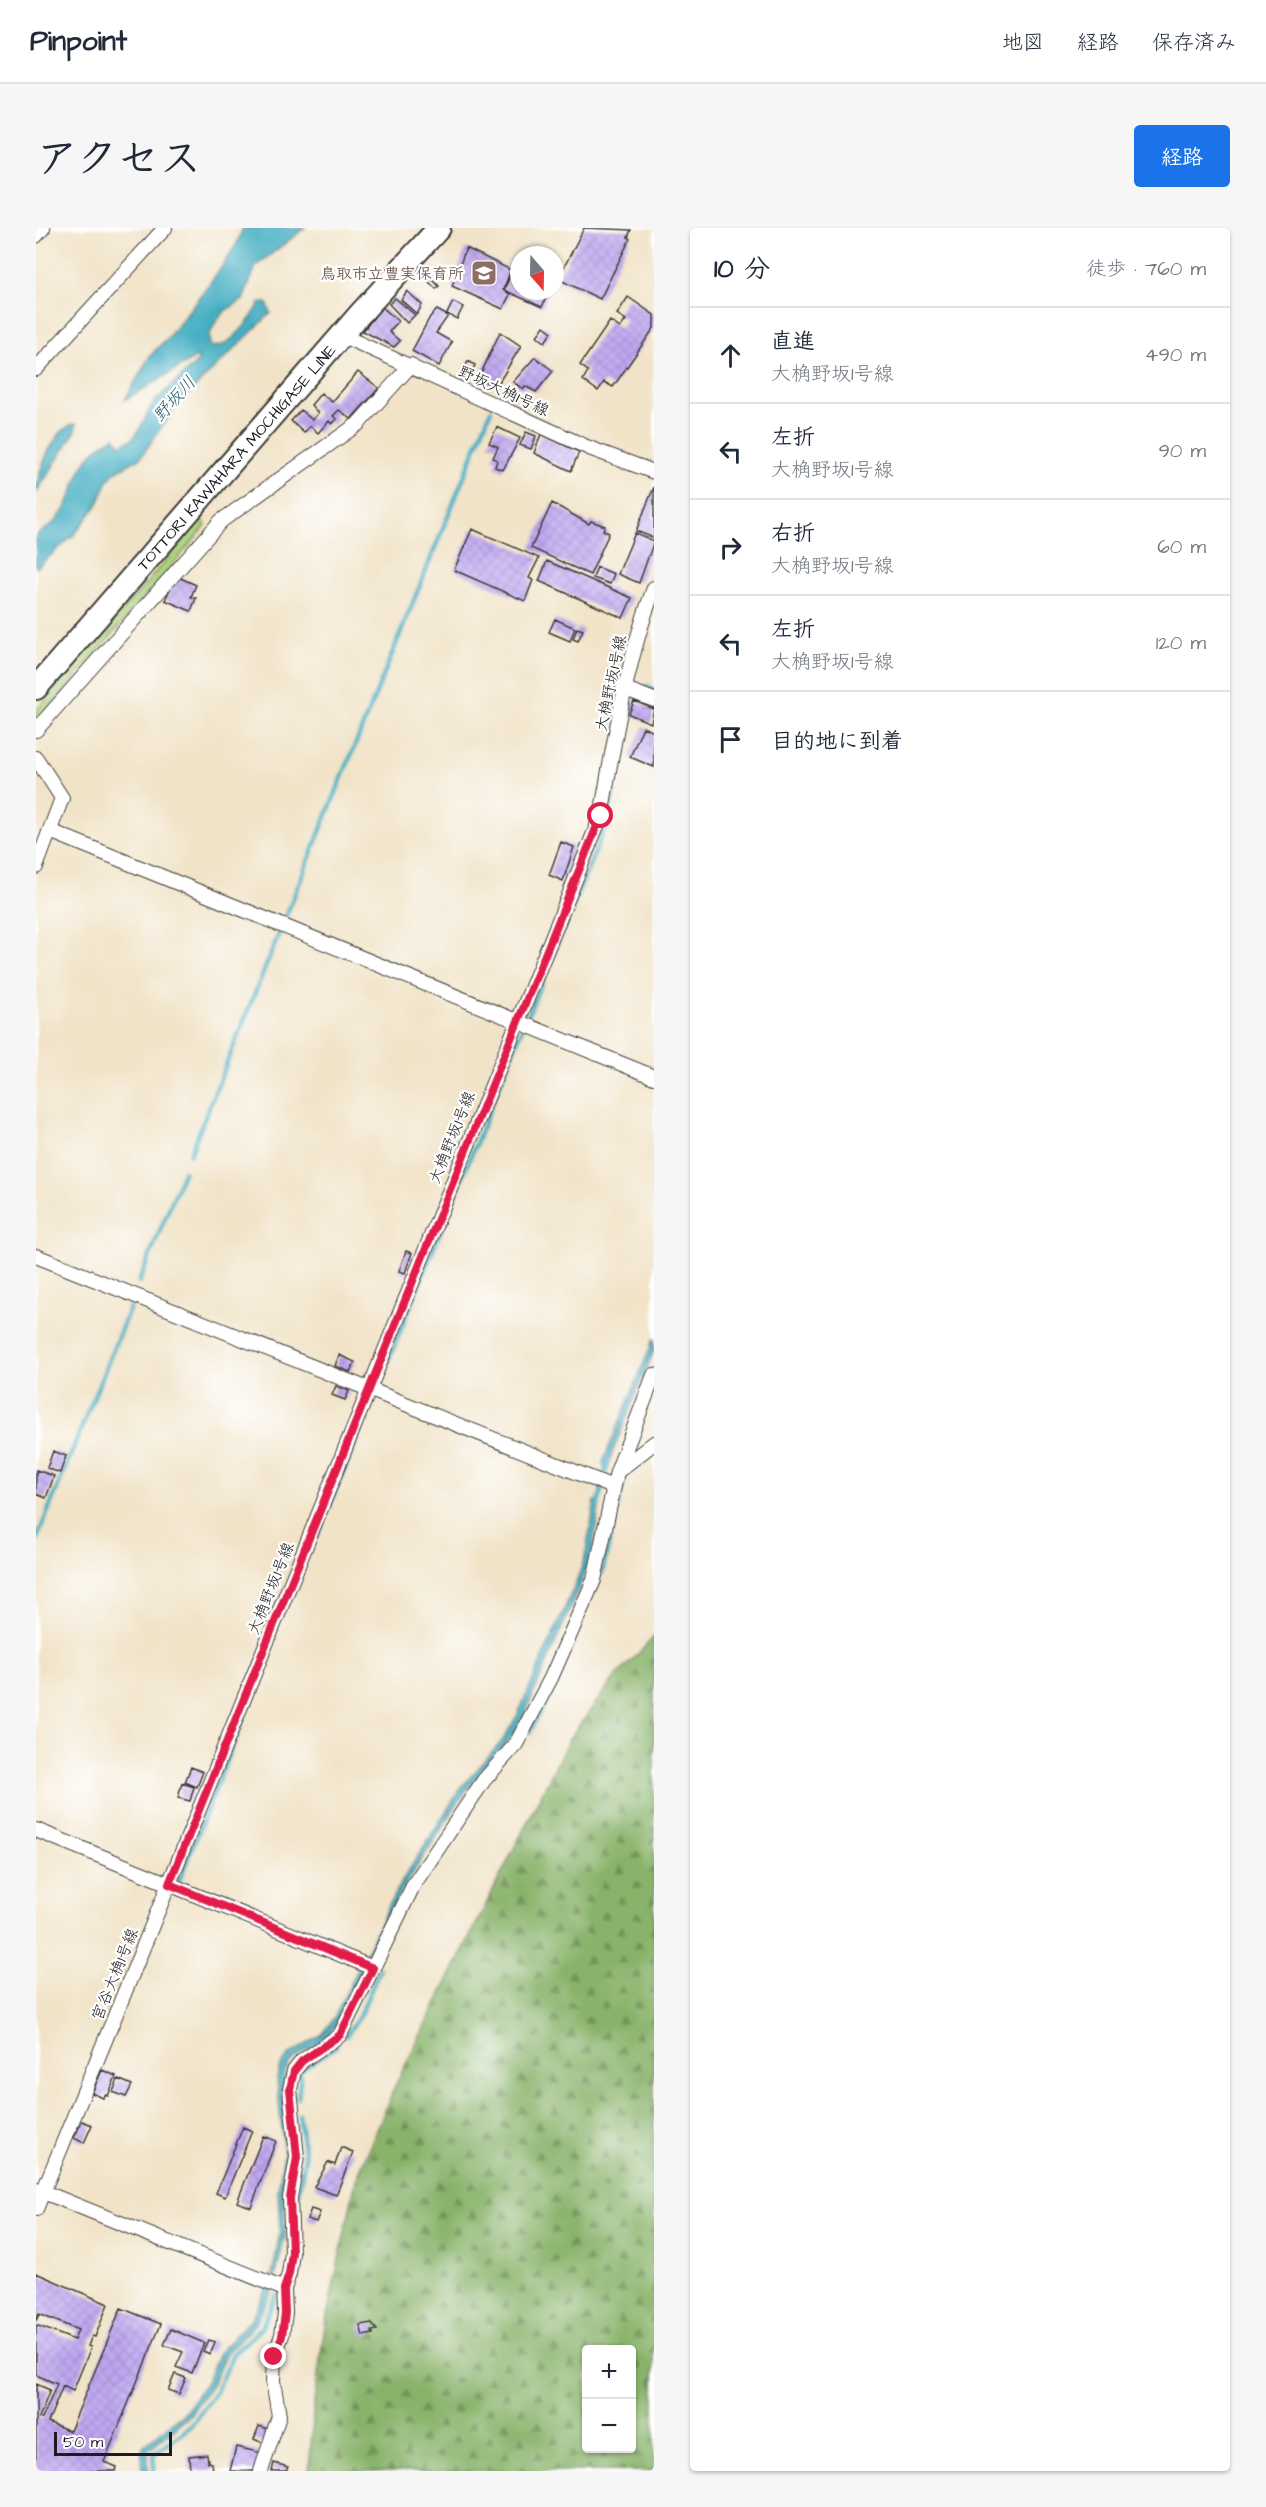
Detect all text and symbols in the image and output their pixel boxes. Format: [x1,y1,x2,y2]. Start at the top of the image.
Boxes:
text: Pinpoint [30,22,127,61]
text: 地図 [1002,28,1044,57]
text: 経路 [1077,28,1119,57]
text: 保存済み [1152,28,1236,57]
button: 経路 [1134,125,1230,187]
text: アクセス [36,131,201,189]
north arrow [510,246,564,300]
text: 10 分 [714,251,770,287]
text: 徒歩 · 760 m [1086,255,1206,283]
school or university icon: 鳥取市立豊実保育所 [469,258,499,288]
place label: 鳥取市立豊実保育所 [320,263,464,285]
text: 直進 [771,326,815,357]
icon: ahead [714,339,747,372]
street label: TOTTORI KAWAHARA MOCHIGASE LINE [132,340,341,575]
text: 490 m [1145,341,1206,369]
street label: 野坂大桷1号線 [454,360,553,422]
text: 大桷野坂1号線 [771,360,894,388]
water label: 野坂川 [147,371,202,428]
text: 左折 [771,422,815,453]
icon: left [714,435,747,468]
text: 90 m [1158,437,1206,465]
text: 大桷野坂1号線 [771,456,894,484]
text: 右折 [771,518,815,549]
icon: right [714,531,747,564]
text: 60 m [1157,533,1206,561]
text: 大桷野坂1号線 [771,552,894,580]
text: 左折 [771,614,815,645]
icon: left [714,627,747,660]
text: 120 m [1156,629,1206,657]
street label: 大桷野坂1号線 [590,633,632,733]
text: 大桷野坂1号線 [771,648,894,676]
icon: arrive [714,723,747,756]
text: 目的地に到着 [771,726,903,757]
route start [587,802,613,828]
street label: 大桷野坂1号線 [423,1088,480,1187]
street label: 大桷野坂1号線 [242,1539,299,1638]
street label: 宮谷大桷1号線 [86,1925,143,2024]
route end [260,2343,286,2369]
map controls [582,2345,636,2453]
button: + [582,2345,636,2399]
button: − [582,2399,636,2453]
scale bar [54,2429,172,2456]
text: 50 m [63,2431,103,2453]

